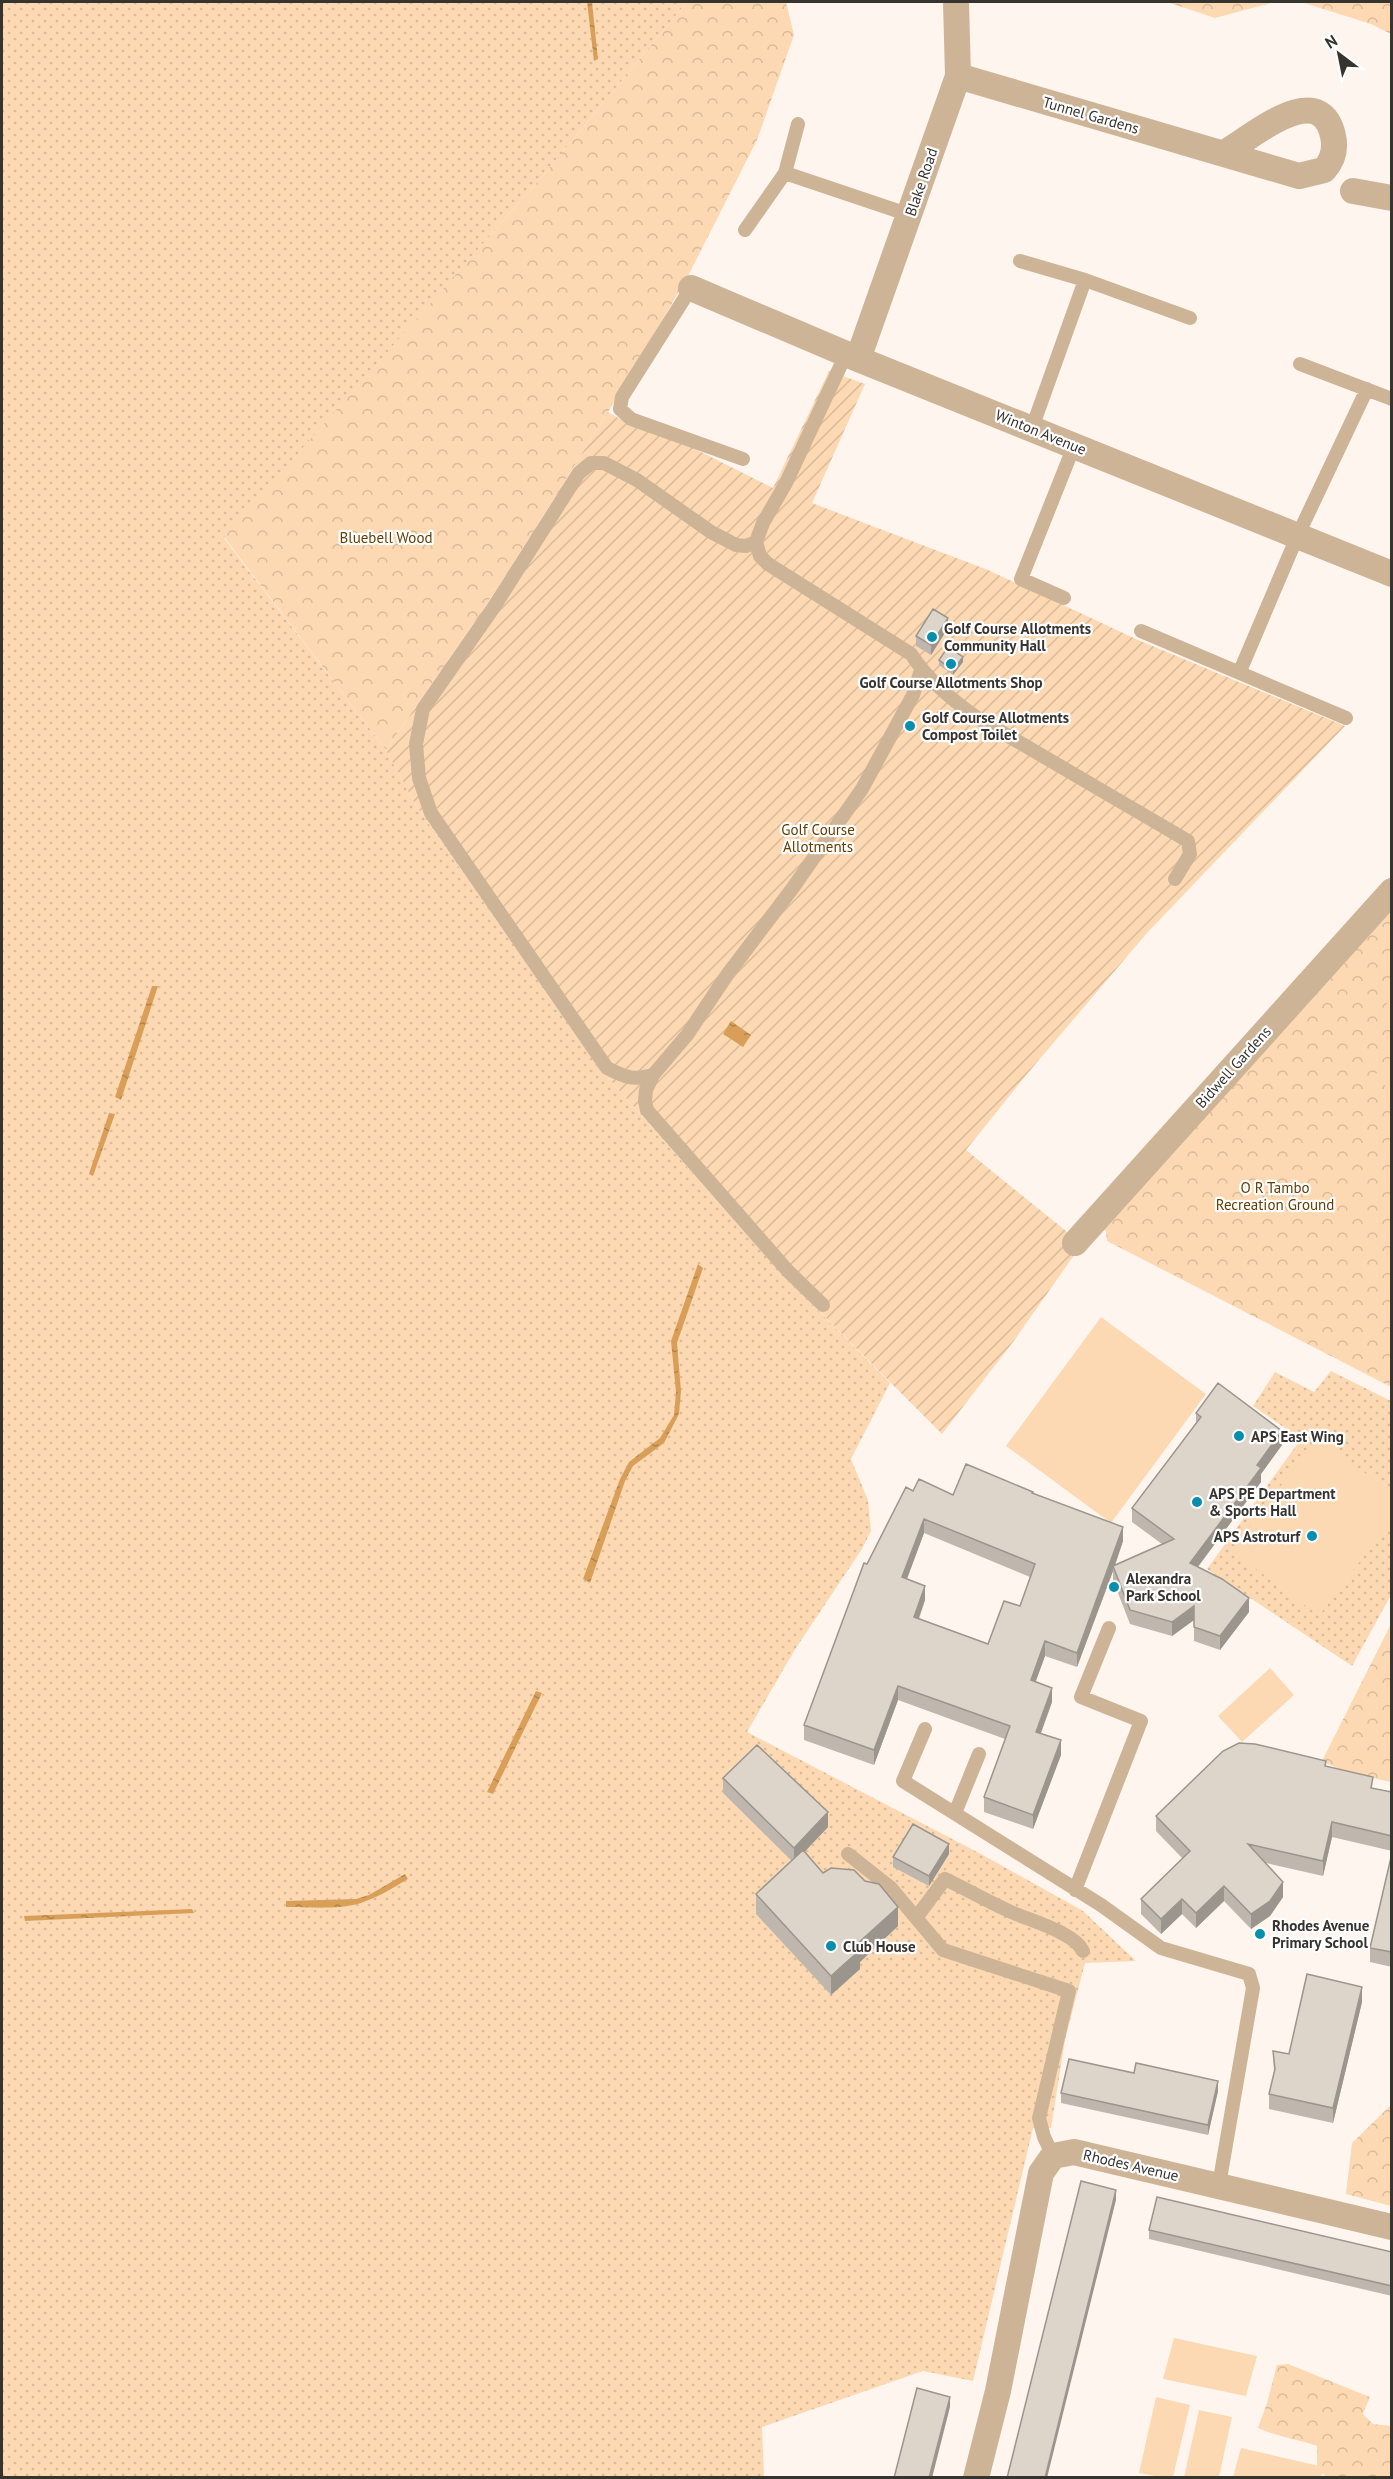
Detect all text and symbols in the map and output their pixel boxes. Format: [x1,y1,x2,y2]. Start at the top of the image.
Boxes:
north arrow [1309,24,1369,84]
text: N [1321,30,1341,53]
street label: Tunnel Gardens [1041,92,1141,138]
street label: Blake Road [900,145,942,219]
street label: Winton Avenue [993,405,1089,459]
park label: Bluebell Wood [340,528,433,547]
place label: Golf Course Allotments Community Hall [944,619,1091,655]
marker: Golf Course Allotments Community Hall [925,630,939,644]
marker: Golf Course Allotments Shop [944,657,958,671]
place label: Golf Course Allotments Shop [859,673,1043,692]
place label: Golf Course Allotments Compost Toilet [922,708,1069,744]
marker: Golf Course Allotments Compost Toilet [903,719,917,733]
park label: Golf Course Allotments [781,820,855,856]
street label: Bidwell Gardens [1191,1022,1275,1112]
park label: O R Tambo Recreation Ground [1216,1178,1334,1214]
place label: APS East Wing [1251,1427,1344,1446]
marker: APS East Wing [1232,1429,1246,1443]
place label: APS PE Department & Sports Hall [1209,1484,1336,1520]
marker: APS PE Department & Sports Hall [1190,1495,1204,1509]
place label: APS Astroturf [1214,1527,1301,1546]
marker: APS Astroturf [1305,1529,1319,1543]
place label: Alexandra Park School [1126,1569,1201,1605]
marker: Alexandra Park School [1107,1580,1121,1594]
place label: Rhodes Avenue Primary School [1272,1916,1370,1952]
marker: Rhodes Avenue Primary School [1253,1927,1267,1941]
place label: Club House [843,1937,916,1956]
marker: Club House [824,1939,838,1953]
street label: Rhodes Avenue [1081,2145,1181,2185]

